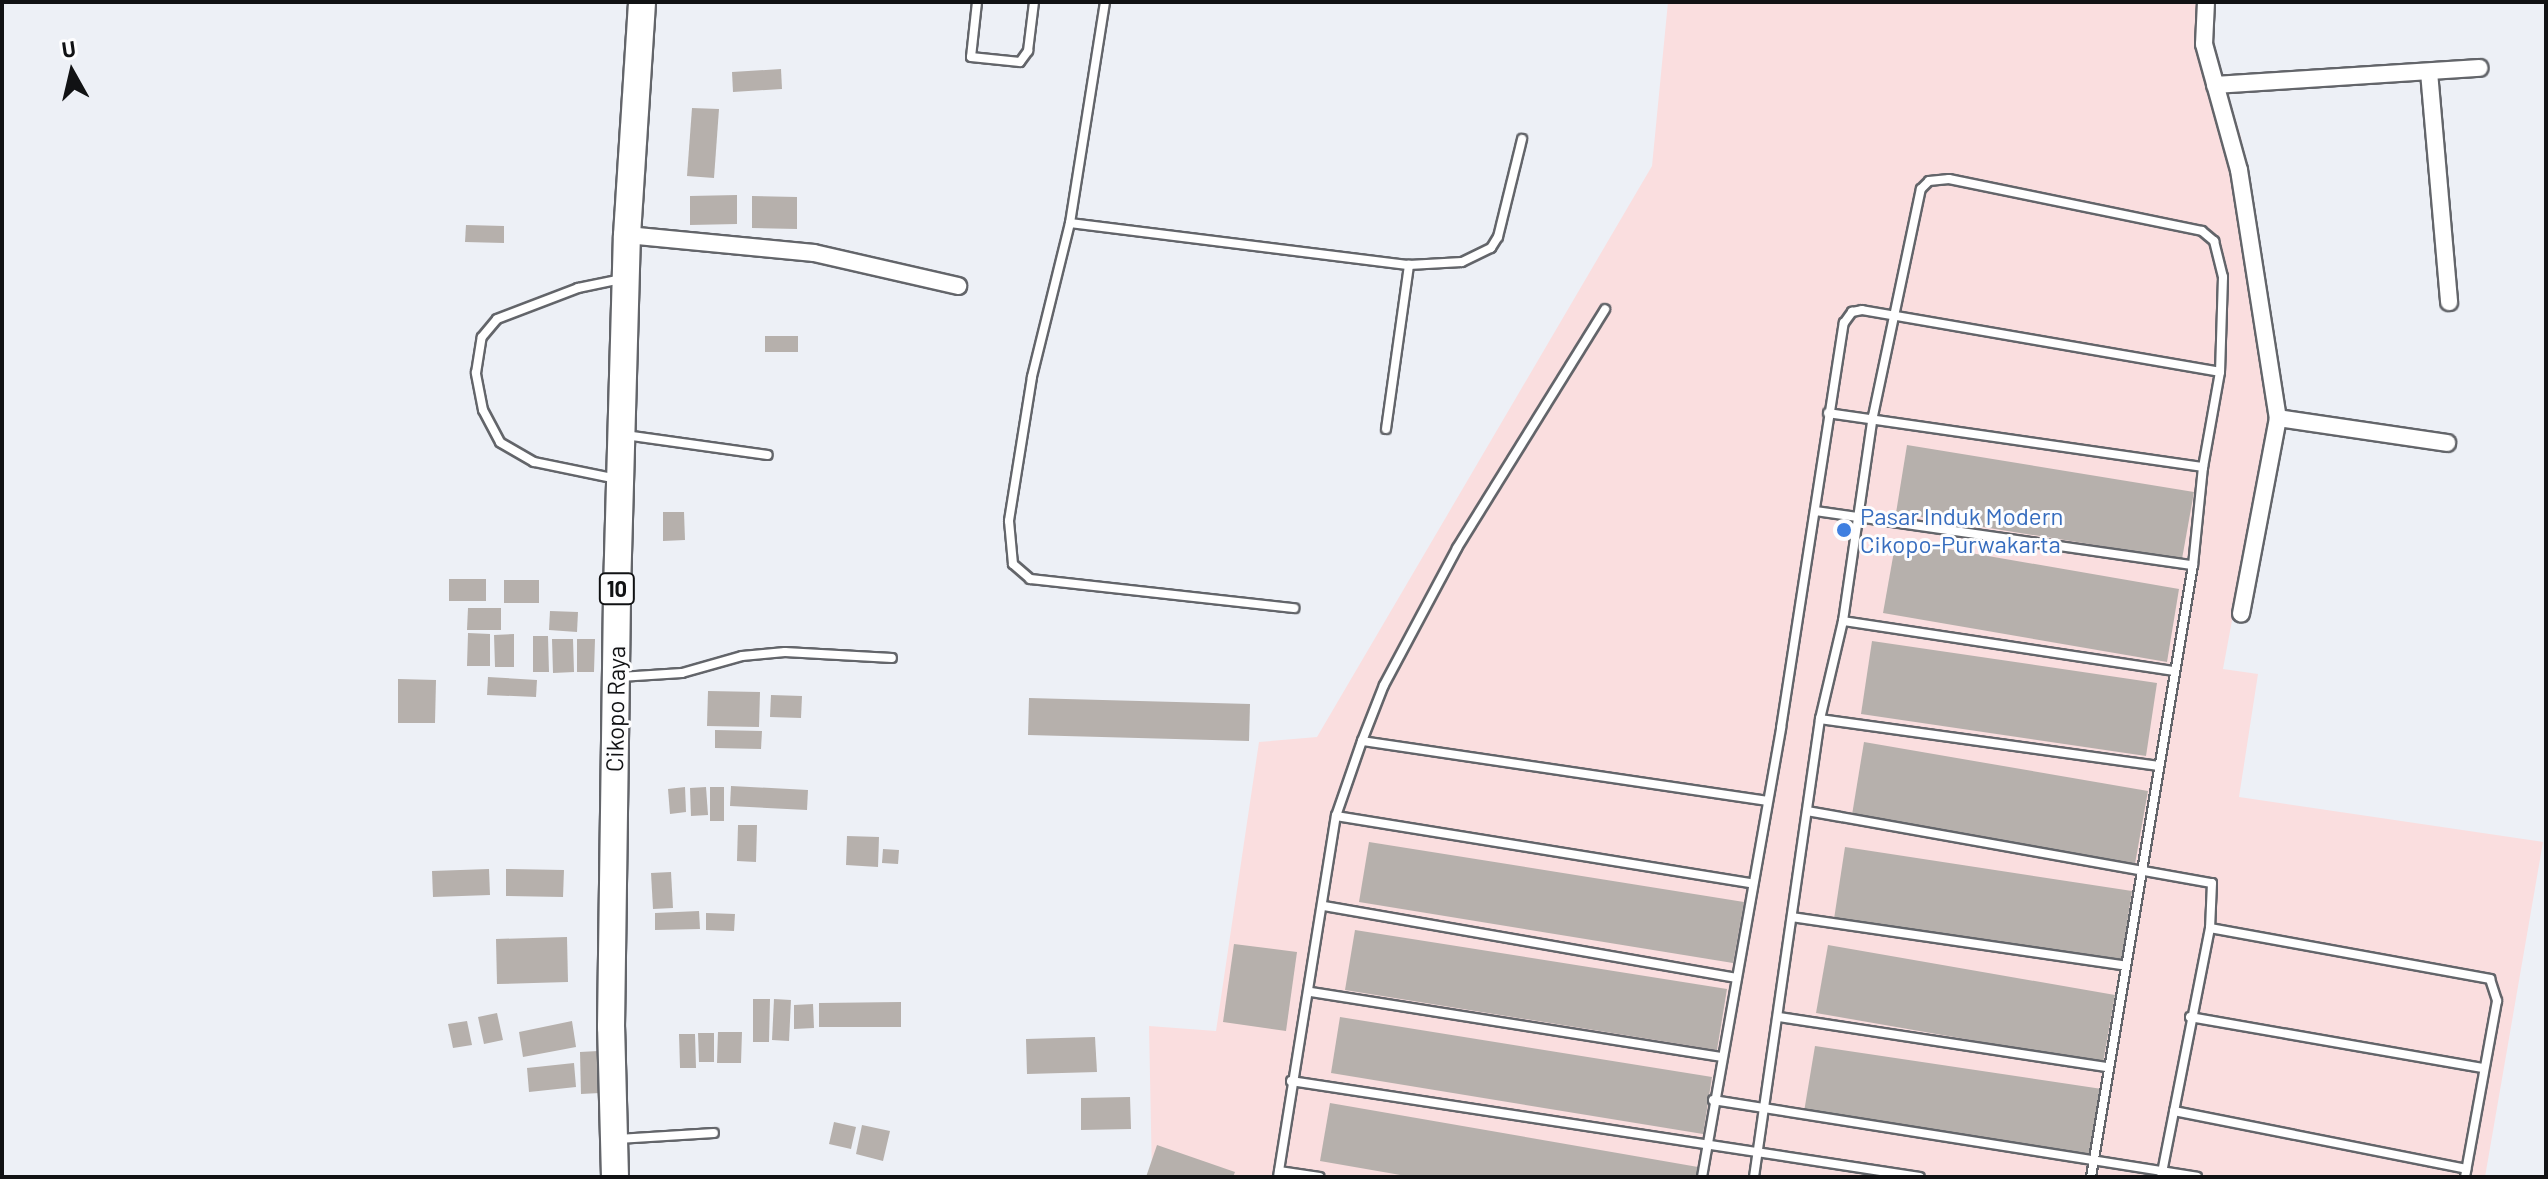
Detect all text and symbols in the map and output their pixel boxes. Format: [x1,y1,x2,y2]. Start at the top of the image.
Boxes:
north arrow [32,32,112,112]
text: U [60,34,77,62]
place label: Pasar Induk Modern Cikopo-Purwakarta [1860,502,2063,558]
marker: Pasar Induk Modern Cikopo-Purwakarta [1835,521,1853,539]
road number: 10 [597,571,637,607]
street label: Cikopo Raya [600,646,630,772]

